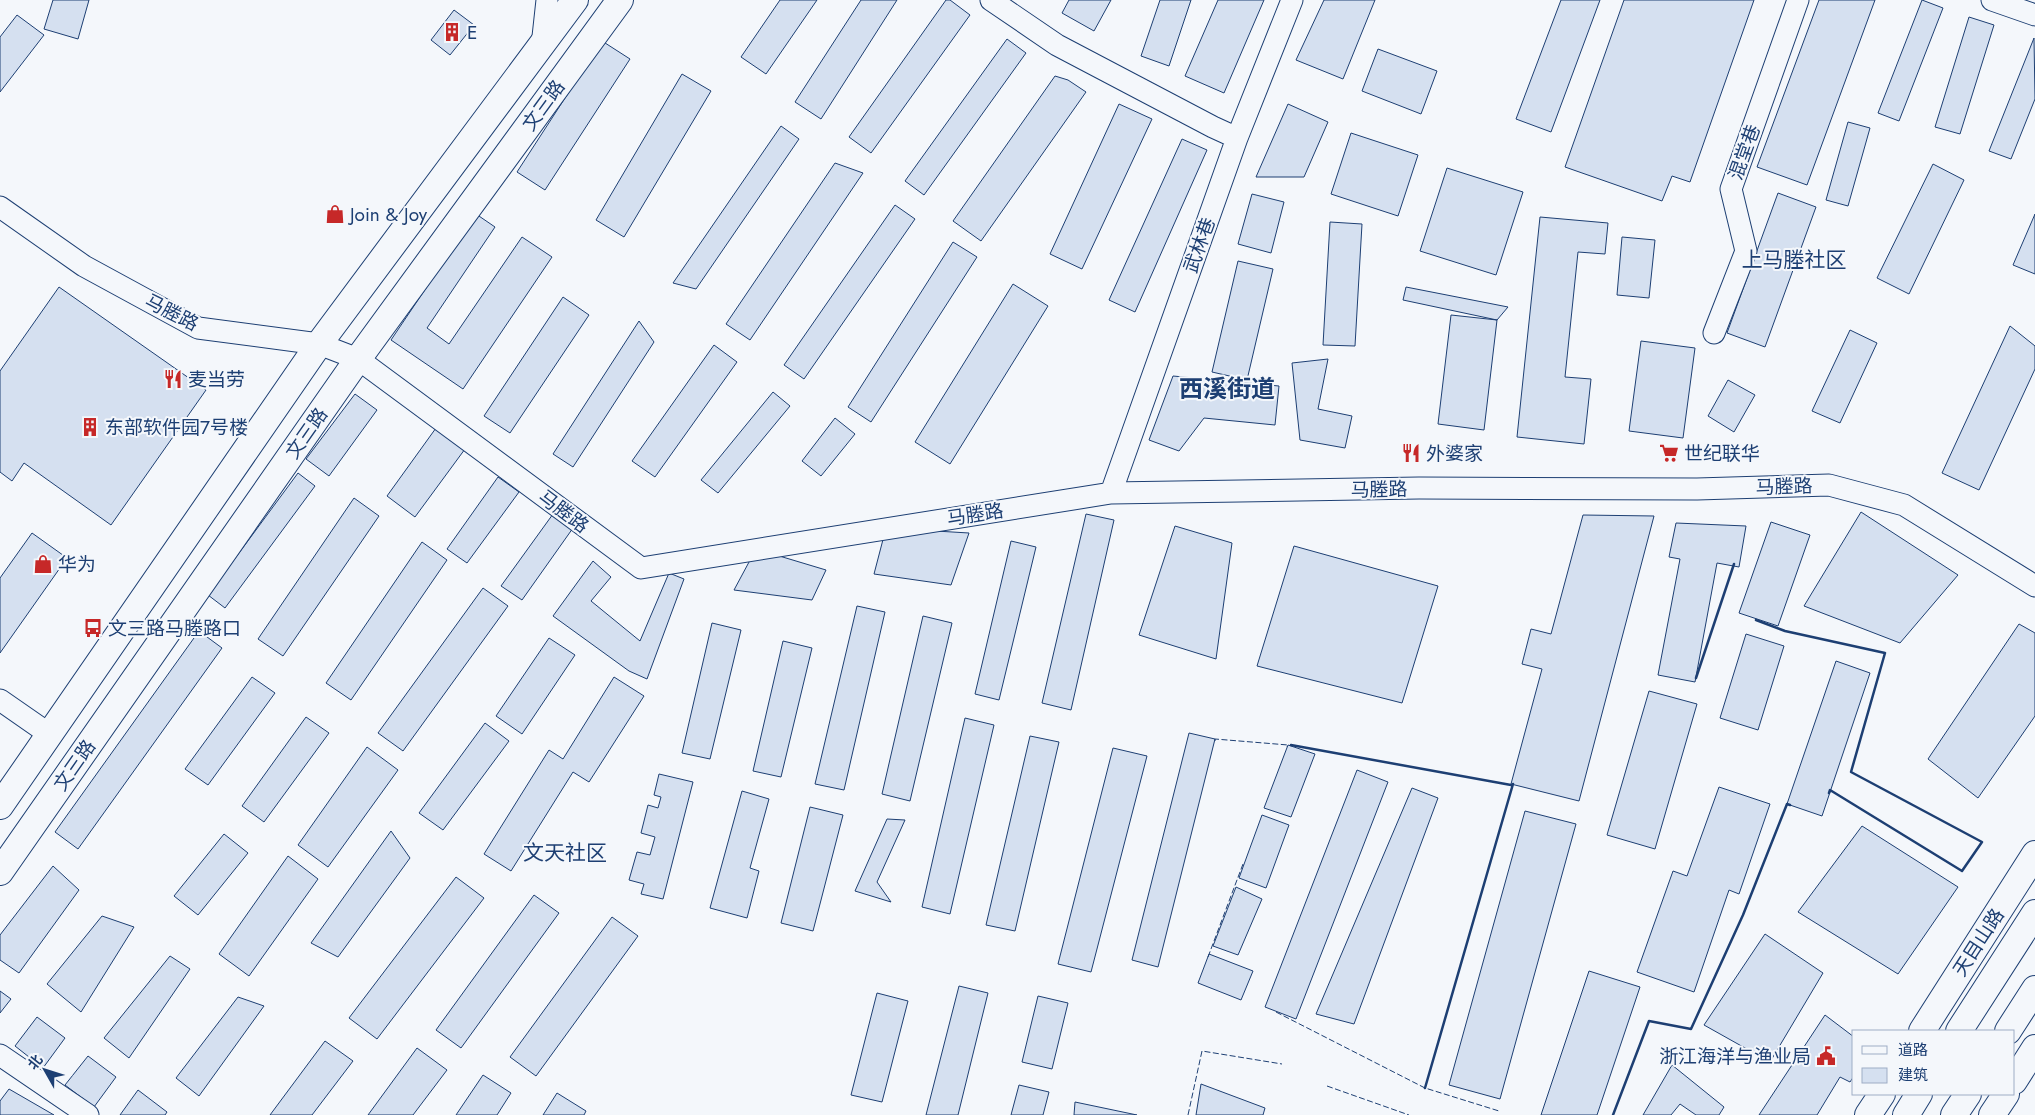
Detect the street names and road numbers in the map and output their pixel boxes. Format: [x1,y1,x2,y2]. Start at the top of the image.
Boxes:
street label: 文三路 [516,74,571,136]
street label: 混堂巷 [1722,121,1767,184]
street label: 武林巷 [1177,214,1222,277]
street label: 马塍路 [140,287,203,337]
street label: 文三路 [279,402,334,464]
street label: 马塍路 [1755,472,1813,501]
street label: 马塍路 [1350,476,1408,503]
street label: 马塍路 [533,483,595,539]
street label: 马塍路 [945,497,1005,532]
street label: 文三路 [47,734,102,796]
street label: 天目山路 [1946,903,2010,982]

